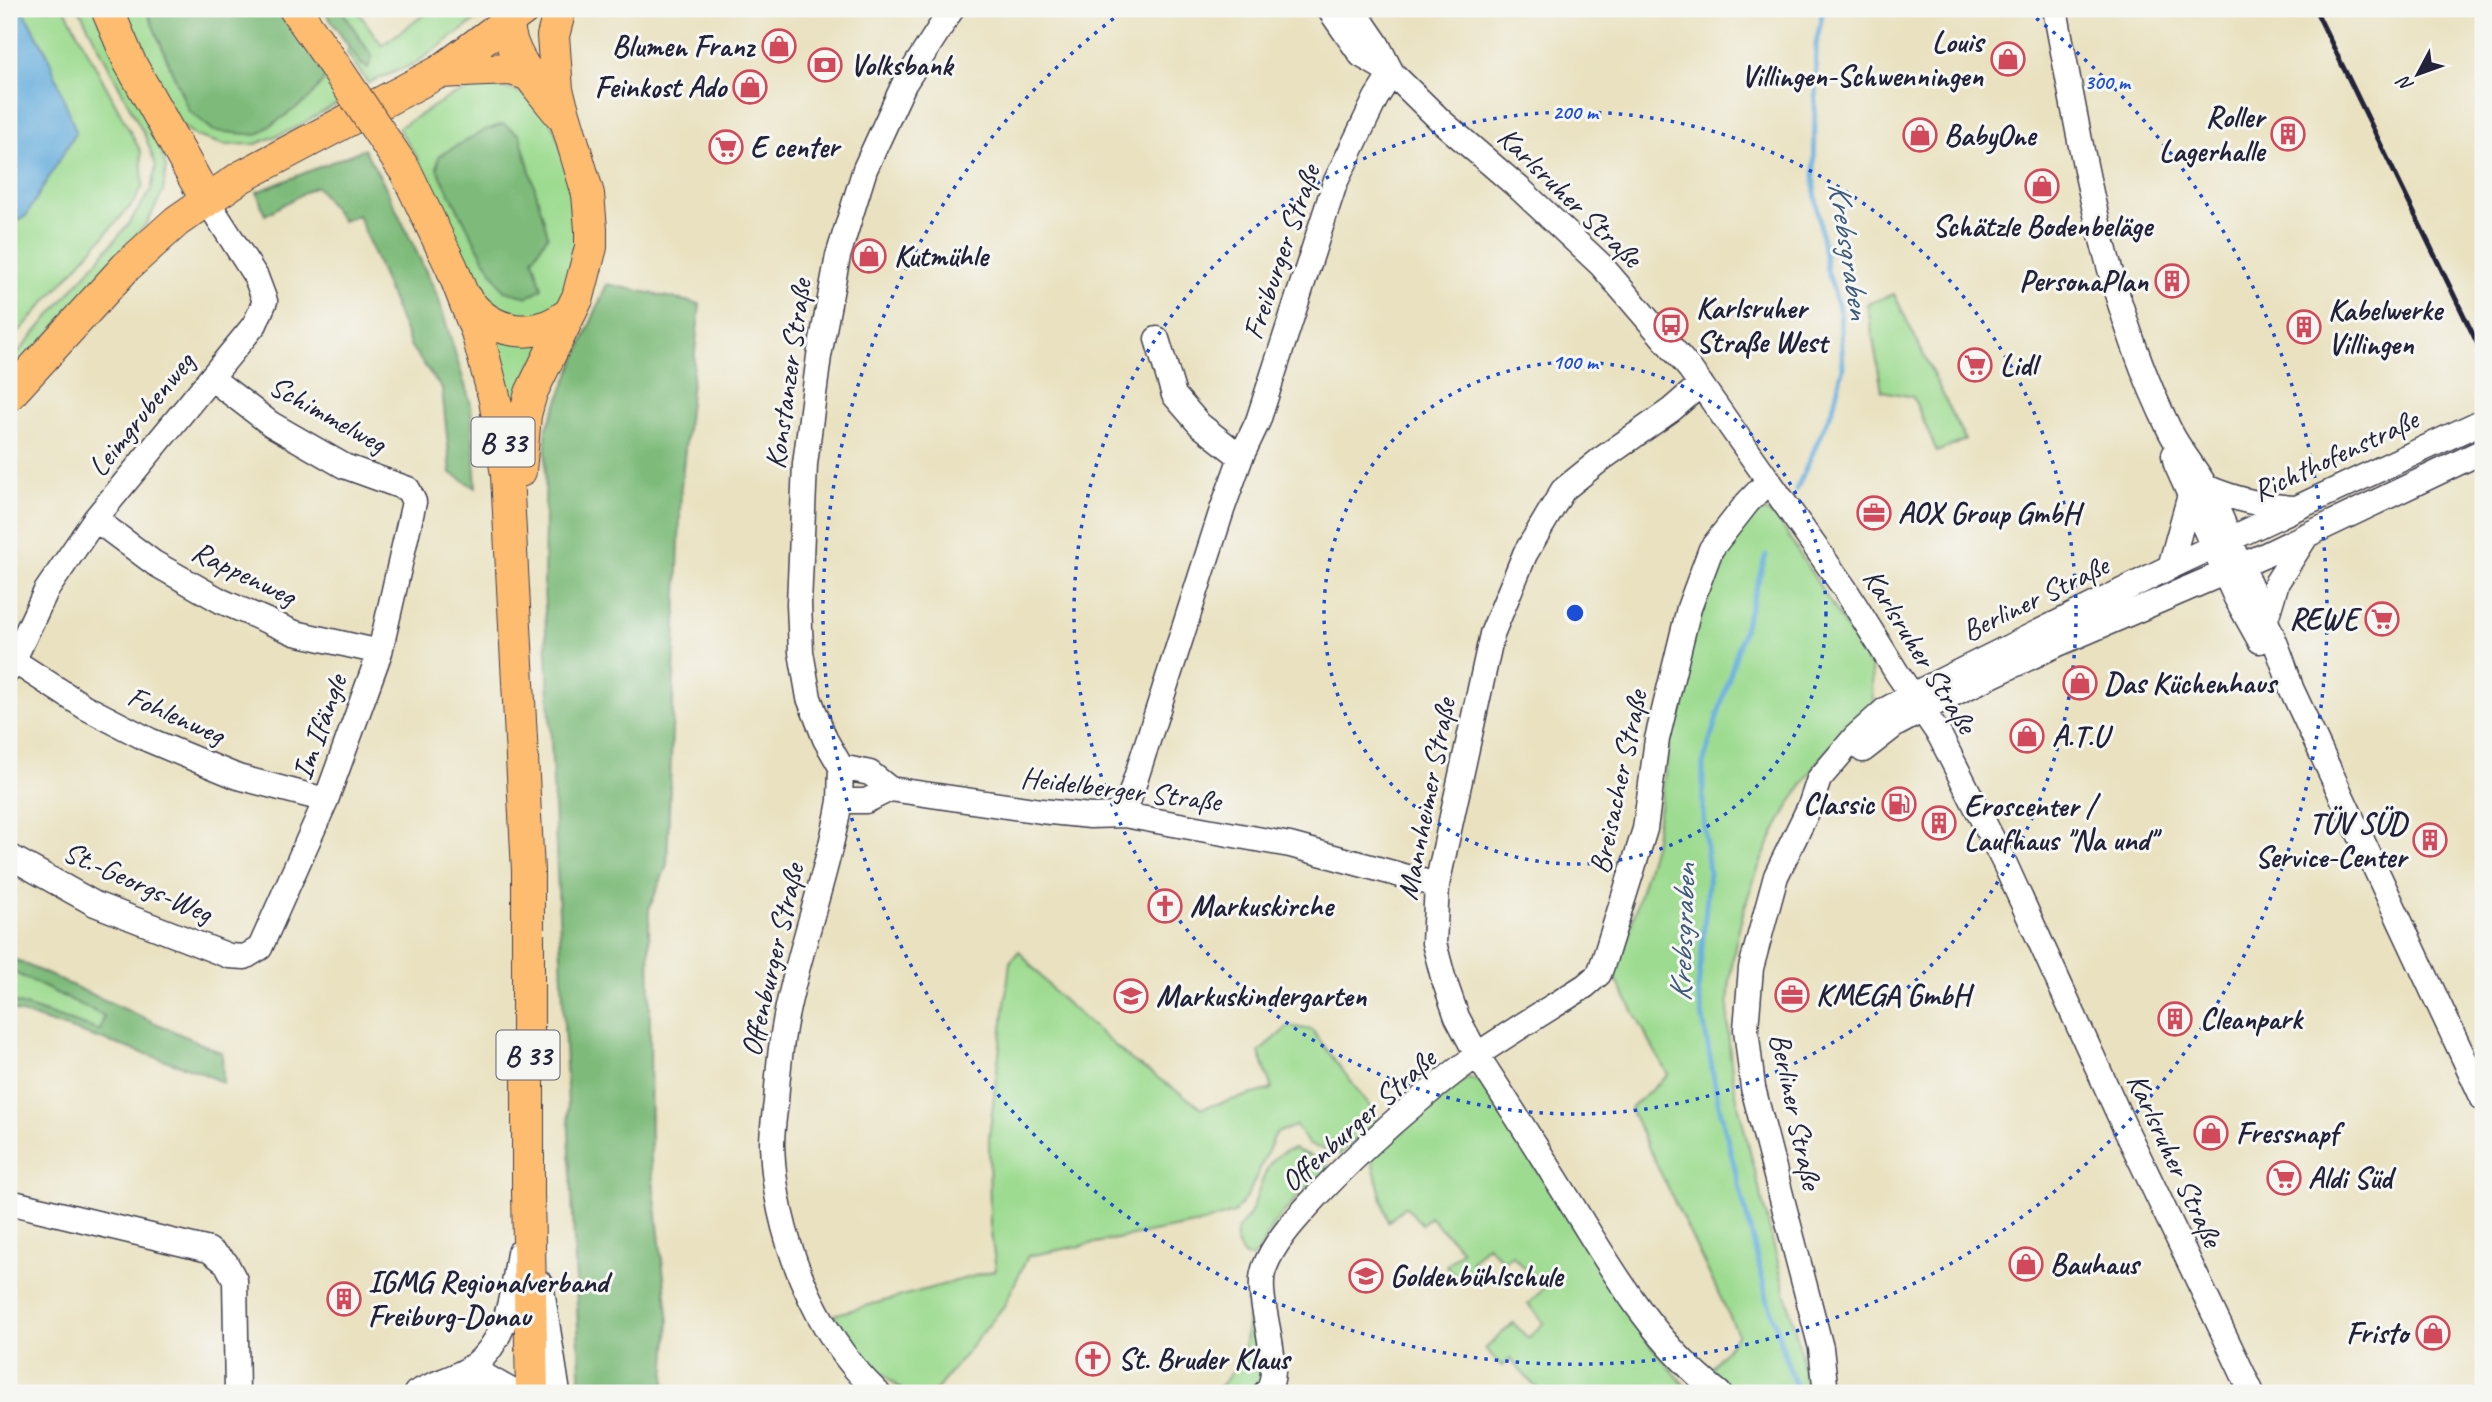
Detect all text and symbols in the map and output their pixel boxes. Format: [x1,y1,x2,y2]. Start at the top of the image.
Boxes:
place label: Louis Villingen-Schwenningen [1741,23,1986,95]
place label: Blumen Franz [612,27,757,65]
shop icon: Blumen Franz [760,27,798,65]
north arrow [2384,38,2454,108]
shop icon: Louis Villingen-Schwenningen [1989,40,2027,78]
bank icon: Volksbank [806,46,844,84]
place label: Volksbank [850,46,955,84]
place label: Feinkost Ado [595,68,728,106]
shop icon: Feinkost Ado [731,68,769,106]
text: 300 m [2084,69,2132,95]
text: N [2391,70,2419,97]
place label: Roller Lagerhalle [2159,98,2267,170]
text: 200 m [1552,99,1600,125]
building icon: Roller Lagerhalle [2269,115,2307,153]
shop icon: BabyOne [1901,116,1939,154]
place label: BabyOne [1944,116,2038,155]
street label: Karlsruher Straße [1490,118,1652,277]
supermarket icon: E center [707,128,745,166]
place label: E center [750,128,842,166]
street label: Freiburger Straße [1233,158,1329,344]
shop icon: Schätzle Bodenbeläge [2023,167,2061,205]
water label: Krebsgraben [1819,179,1881,324]
place label: Schätzle Bodenbeläge [1932,207,2155,245]
shop icon: Kutmühle [850,237,888,275]
place label: Kutmühle [894,237,990,275]
place label: PersonaPlan [2019,262,2149,300]
building icon: PersonaPlan [2153,262,2191,300]
street label: Konstanzer Straße [756,274,820,471]
place label: Karlsruher Straße West [1696,289,1830,361]
place label: Kabelwerke Villingen [2328,291,2445,363]
bus stop icon: Karlsruher Straße West [1652,306,1690,344]
building icon: Kabelwerke Villingen [2285,308,2323,346]
street label: Leimgrubenweg [79,343,204,484]
supermarket icon: Lidl [1956,346,1994,384]
place label: Lidl [2000,346,2042,384]
text: 100 m [1552,349,1600,375]
street label: Schimmelweg [263,366,394,462]
street label: Richthofenstraße [2246,399,2426,510]
road number: B 33 [472,418,534,466]
office icon: AOX Group GmbH [1855,494,1893,532]
place label: AOX Group GmbH [1898,494,2085,532]
street label: Rappenweg [186,532,304,615]
street label: Berliner Straße [1956,545,2116,650]
street label: Karlsruher Straße [1854,562,1987,742]
place label: REWE [2289,600,2363,638]
supermarket icon: REWE [2363,600,2401,638]
centre of rings [1563,601,1587,625]
shop icon: Das Küchenhaus [2061,664,2099,702]
place label: Das Küchenhaus [2104,664,2279,702]
street label: Im Ifängle [283,667,356,785]
street label: Fohlenweg [122,677,232,754]
street label: Breisacher Straße [1580,685,1656,877]
street label: Mannheimer Straße [1388,693,1465,903]
shop icon: A.T.U [2008,717,2046,755]
place label: A.T.U [2052,717,2114,755]
street label: Heidelberger Straße [1019,758,1225,820]
place label: Classic [1803,785,1876,823]
fuel station icon: Classic [1880,785,1918,823]
place label: Eroscenter / Laufhaus "Na und" [1964,787,2163,859]
building icon: Eroscenter / Laufhaus "Na und" [1920,804,1958,842]
place label: TÜV SÜD Service-Center [2255,804,2409,876]
building icon: TÜV SÜD Service-Center [2411,821,2449,859]
street label: St.-Georgs-Weg [57,832,220,932]
street label: Offenburger Straße [731,858,813,1060]
water label: Krebsgraben [1660,861,1705,1002]
church icon: Markuskirche [1146,887,1184,925]
place label: Markuskirche [1190,887,1335,925]
office icon: KMEGA GmbH [1773,976,1811,1014]
place label: KMEGA GmbH [1816,976,1975,1014]
school or university icon: Markuskindergarten [1112,977,1150,1015]
place label: Markuskindergarten [1156,977,1368,1015]
building icon: Cleanpark [2156,1000,2194,1038]
place label: Cleanpark [2200,1000,2305,1038]
road number: B 33 [496,1030,560,1080]
street label: Berliner Straße [1761,1030,1832,1195]
street label: Offenburger Straße [1272,1039,1445,1200]
street label: Karlsruher Straße [2118,1067,2233,1255]
shop icon: Fressnapf [2192,1114,2230,1152]
place label: Fressnapf [2236,1114,2345,1152]
supermarket icon: Aldi Süd [2265,1159,2303,1197]
place label: Aldi Süd [2308,1159,2397,1197]
shop icon: Bauhaus [2007,1245,2045,1283]
place label: Bauhaus [2050,1245,2142,1283]
school or university icon: Goldenbühlschule [1347,1257,1385,1295]
place label: Goldenbühlschule [1390,1257,1565,1295]
place label: IGMG Regionalverband Freiburg-Donau [368,1263,613,1335]
building icon: IGMG Regionalverband Freiburg-Donau [325,1280,363,1318]
place label: Fristo [2346,1314,2411,1352]
shop icon: Fristo [2414,1314,2452,1352]
church icon: St. Bruder Klaus [1074,1340,1112,1378]
place label: St. Bruder Klaus [1118,1340,1293,1378]

